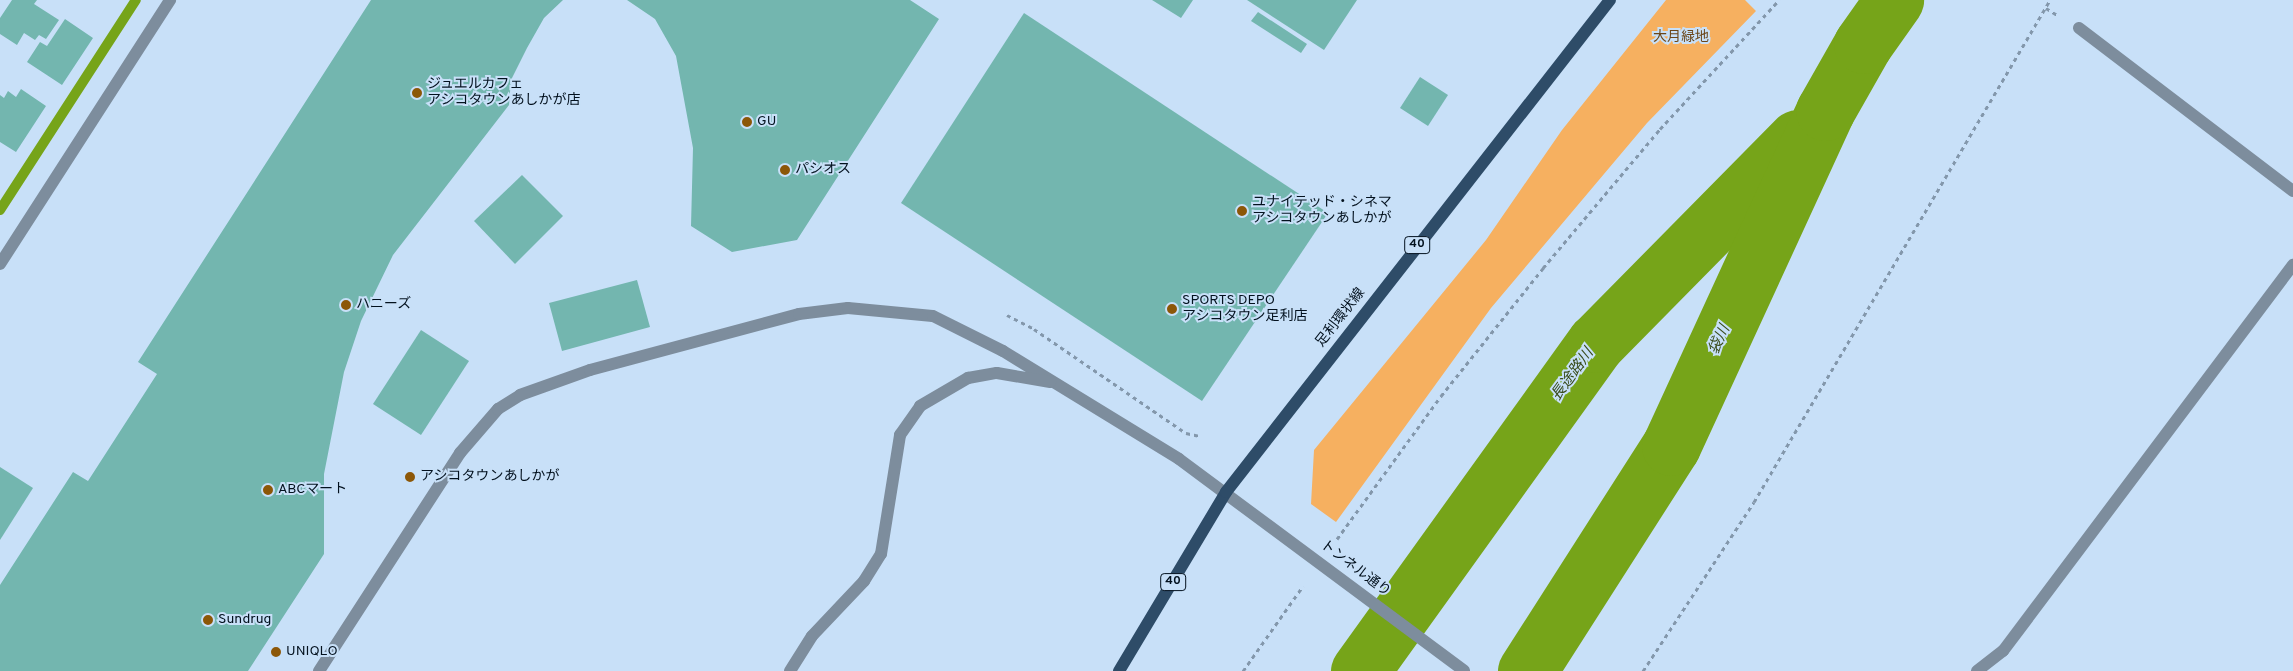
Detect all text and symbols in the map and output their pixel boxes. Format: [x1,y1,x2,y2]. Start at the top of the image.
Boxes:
park label: 大月緑地 [1653,30,1709,46]
place label: ジュエルカフェ アシコタウンあしかが店 [427,77,581,110]
marker: ジュエルカフェ アシコタウンあしかが店 [411,87,423,99]
place label: GU [757,114,776,130]
marker: GU [741,116,753,128]
place label: パシオス [795,162,851,178]
marker: パシオス [779,164,791,176]
place label: ユナイテッド・シネマ アシコタウンあしかが [1252,195,1392,228]
marker: ユナイテッド・シネマ アシコタウンあしかが [1236,205,1248,217]
road number: 40 [1403,236,1431,254]
street label: 足利環状線 [1313,285,1369,351]
place label: SPORTS DEPO アシコタウン足利店 [1182,293,1308,326]
place label: ハニーズ [356,297,412,313]
marker: ハニーズ [340,299,352,311]
marker: SPORTS DEPO アシコタウン足利店 [1166,303,1178,315]
water label: 袋川 [1706,323,1734,357]
water label: 長途路川 [1548,345,1598,405]
place label: アシコタウンあしかが [420,469,560,485]
marker: アシコタウンあしかが [404,471,416,483]
place label: ABCマート [278,482,347,498]
marker: ABCマート [262,484,274,496]
street label: トンネル通り [1316,537,1394,601]
road number: 40 [1159,572,1187,592]
place label: Sundrug [218,612,271,628]
marker: Sundrug [202,614,214,626]
place label: UNIQLO [286,644,338,660]
marker: UNIQLO [270,646,282,658]

